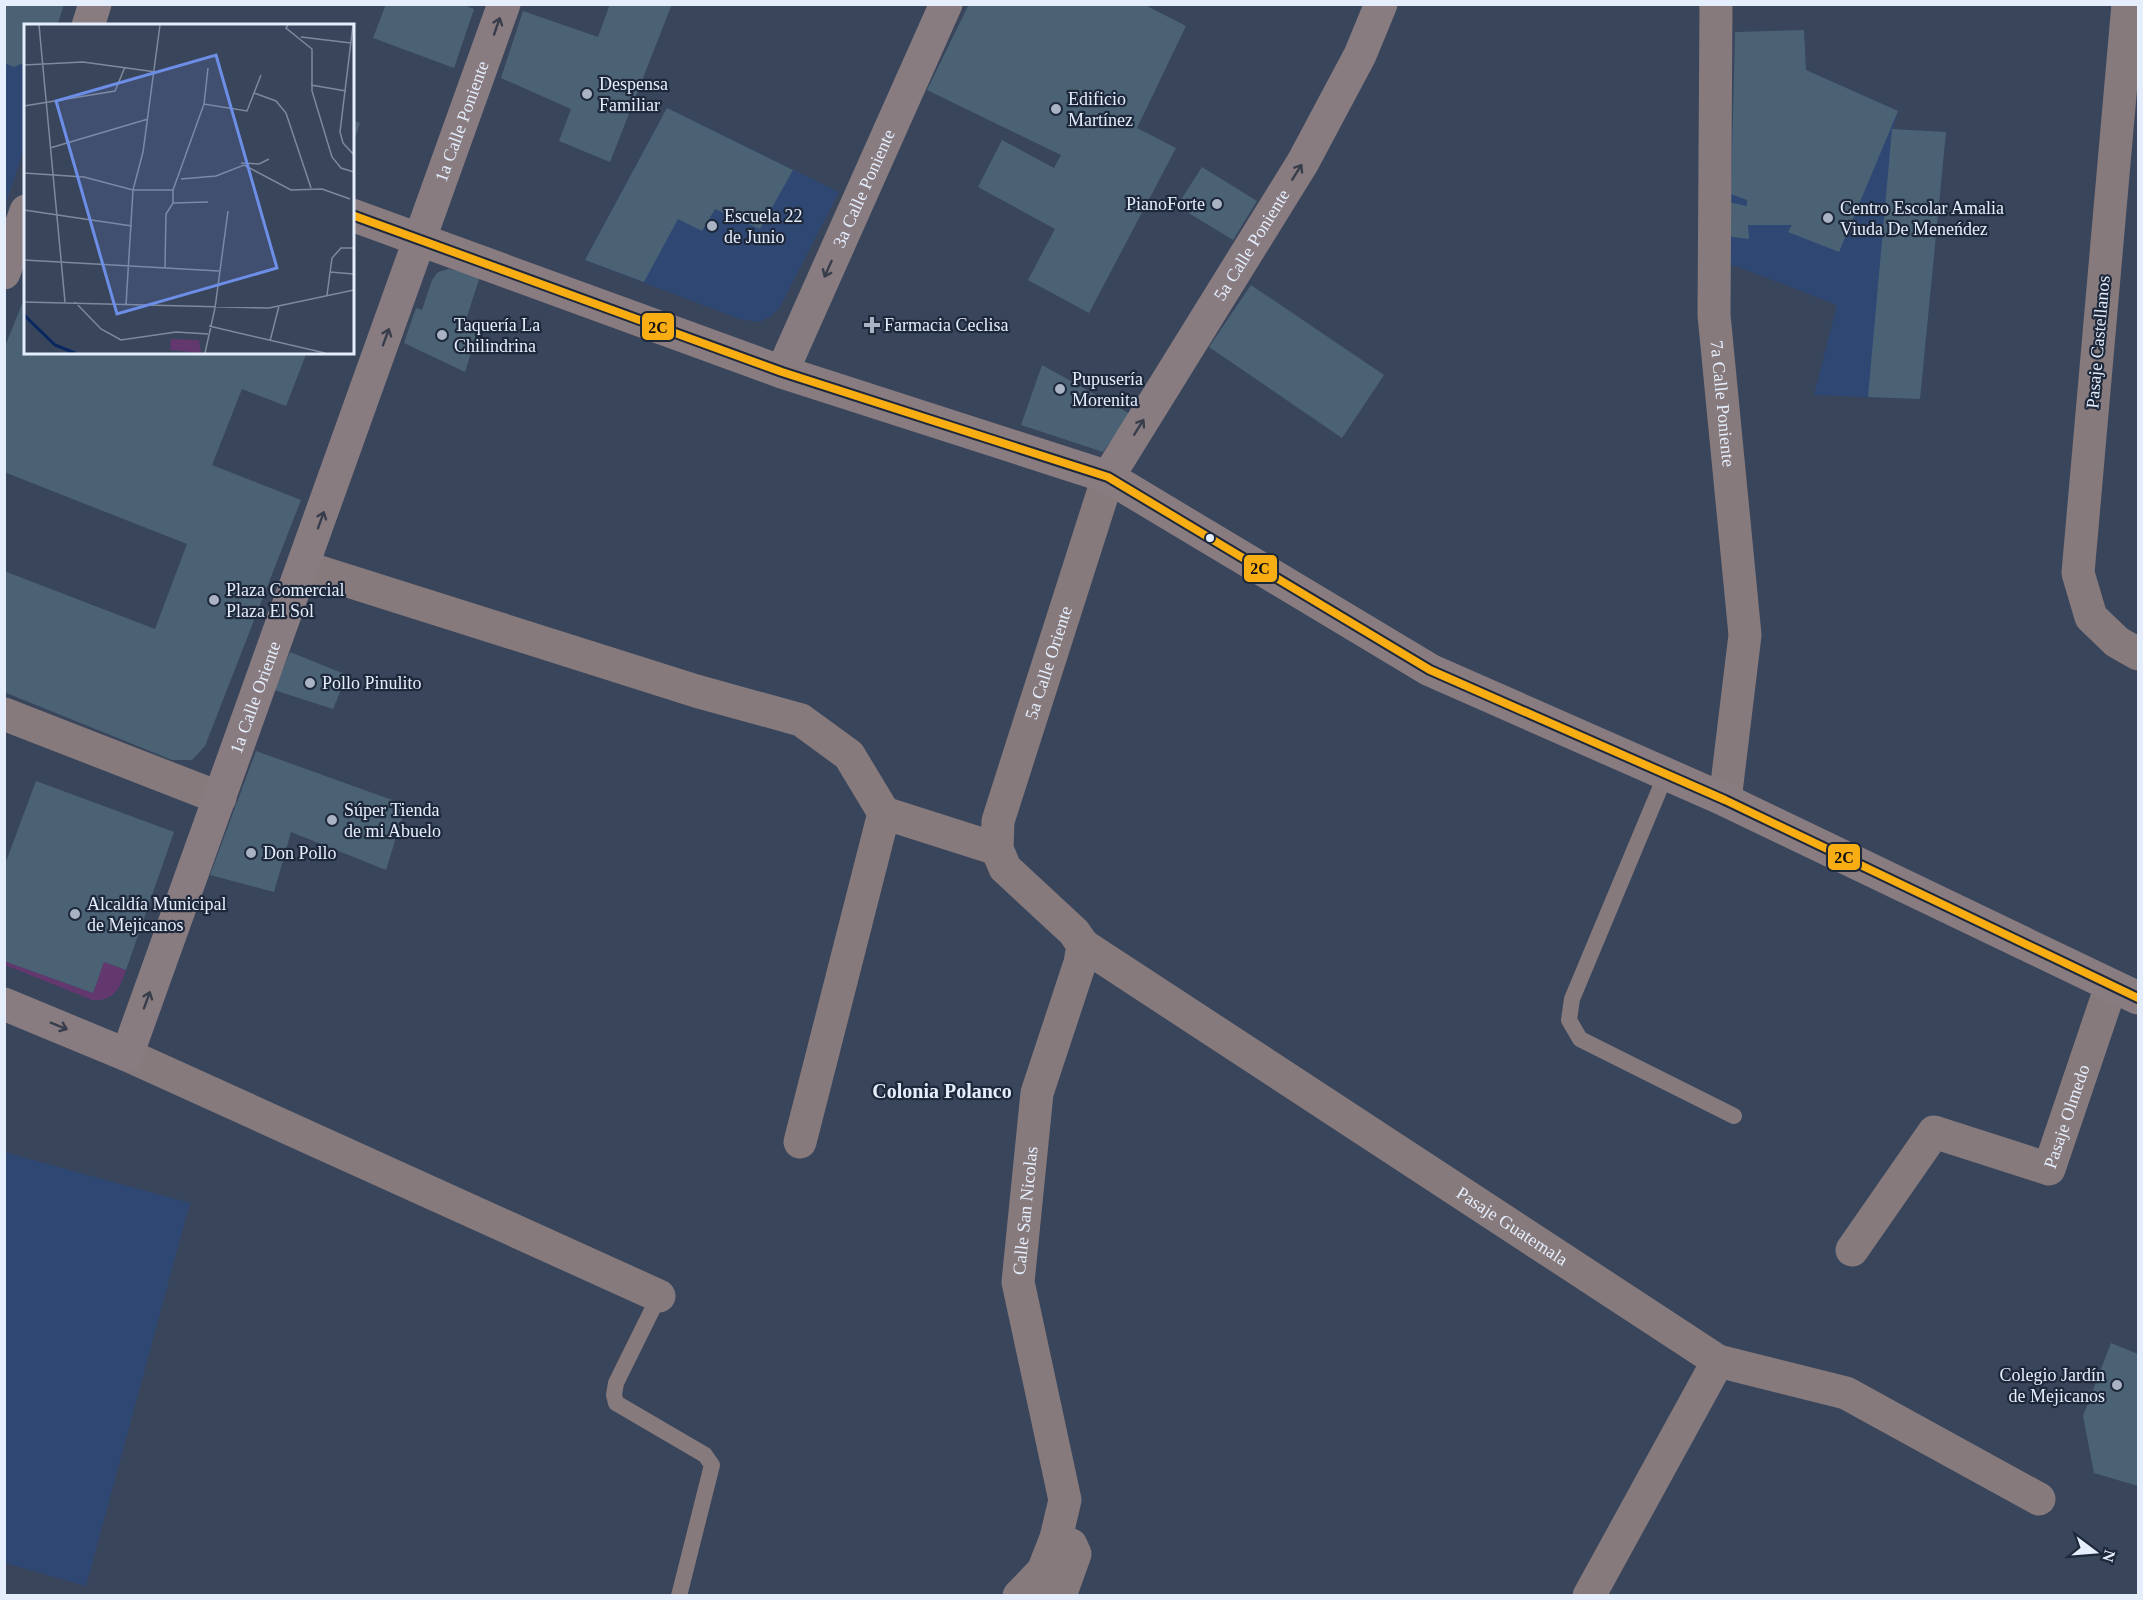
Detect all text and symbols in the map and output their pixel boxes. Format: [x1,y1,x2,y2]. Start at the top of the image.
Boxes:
one-way arrow [492,17,503,36]
inset map [24,24,354,354]
street label: 1a Calle Poniente [431,58,493,185]
place label: Despensa Familiar [599,74,668,115]
marker: Despensa Familiar [580,87,594,101]
place label: Edificio Martínez [1068,89,1133,130]
marker: Edificio Martínez [1049,102,1063,116]
street label: 3a Calle Poniente [829,126,899,251]
one-way arrow [1291,164,1303,181]
street label: 5a Calle Poniente [1210,186,1294,304]
place label: PianoForte [1126,194,1205,214]
marker: PianoForte [1210,197,1224,211]
place label: Centro Escolar Amalia Viuda De Meneńdez [1840,198,2004,239]
place label: Escuela 22 de Junio [724,206,802,247]
marker: Centro Escolar Amalia Viuda De Meneńdez [1821,211,1835,225]
marker: Escuela 22 de Junio [705,219,719,233]
one-way arrow [822,259,833,277]
street label: Pasaje Castellanos [2082,275,2114,409]
line badge: 2C [641,312,675,341]
place label: Taquería La Chilindrina [454,315,540,356]
place label: Farmacia Ceclisa [884,315,1008,335]
marker: Farmacia Ceclisa [865,318,879,332]
text: 2C [648,319,668,336]
one-way arrow [382,328,393,346]
marker: Taquería La Chilindrina [435,328,449,342]
street label: 7a Calle Poniente [1707,339,1739,468]
place label: Pupusería Morenita [1072,369,1143,410]
marker: Pupusería Morenita [1053,382,1067,396]
one-way arrow [1134,419,1146,436]
one-way arrow [316,511,327,530]
unlabelled marker [1204,532,1216,544]
line badge: 2C [1243,554,1278,583]
text: 2C [1250,560,1270,577]
place label: Plaza Comercial Plaza El Sol [226,580,344,621]
marker: Plaza Comercial Plaza El Sol [207,593,221,607]
street label: 5a Calle Oriente [1021,603,1076,722]
street label: 1a Calle Oriente [226,639,285,756]
place label: Pollo Pinulito [322,673,422,693]
marker: Pollo Pinulito [303,676,317,690]
place label: Súper Tienda de mi Abuelo [344,800,441,841]
marker: Súper Tienda de mi Abuelo [325,813,339,827]
place label: Don Pollo [263,843,337,863]
line badge: 2C [1827,843,1861,871]
marker: Don Pollo [244,846,258,860]
text: 2C [1834,849,1854,866]
place label: Alcaldía Municipal de Mejicanos [87,894,226,935]
marker: Alcaldía Municipal de Mejicanos [68,907,82,921]
one-way arrow [143,991,154,1010]
one-way arrow [49,1021,67,1032]
street label: Pasaje Olmedo [2040,1062,2094,1171]
district label: Colonia Polanco [872,1080,1012,1102]
street label: Calle San Nicolas [1009,1145,1042,1276]
street label: Pasaje Guatemala [1453,1183,1571,1270]
place label: Colegio Jardín de Mejicanos [2000,1365,2105,1406]
marker: Colegio Jardín de Mejicanos [2110,1378,2124,1392]
north arrow [2065,1522,2125,1582]
text: N [2099,1548,2119,1564]

